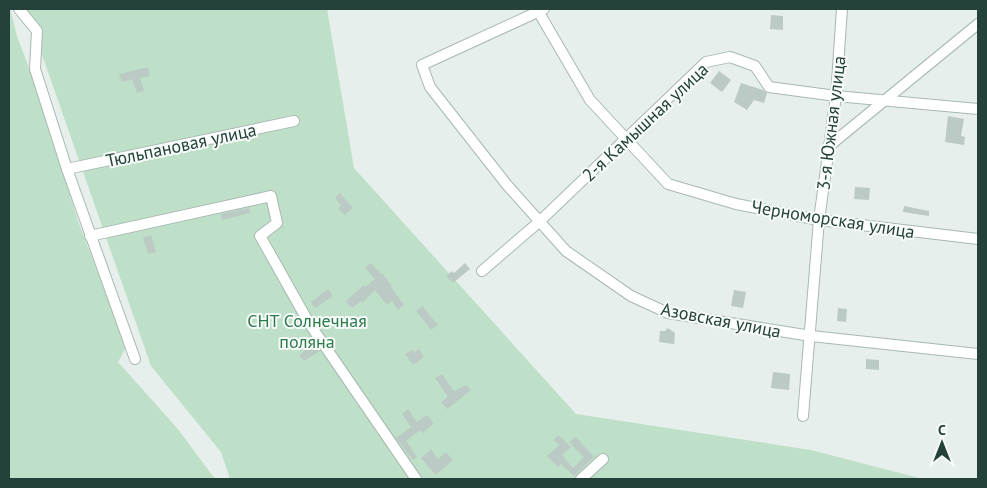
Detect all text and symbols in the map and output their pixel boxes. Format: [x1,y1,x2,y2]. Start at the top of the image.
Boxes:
street label: 3-я Южная улица [811,54,851,192]
street label: 2-я Камышная улица [577,58,713,186]
street label: Тюльпановая улица [104,118,258,172]
street label: Черноморская улица [750,195,916,243]
street label: Азовская улица [659,297,783,343]
park label: СНТ Солнечная поляна [247,309,367,353]
north arrow [917,418,967,468]
text: С [938,421,946,439]

